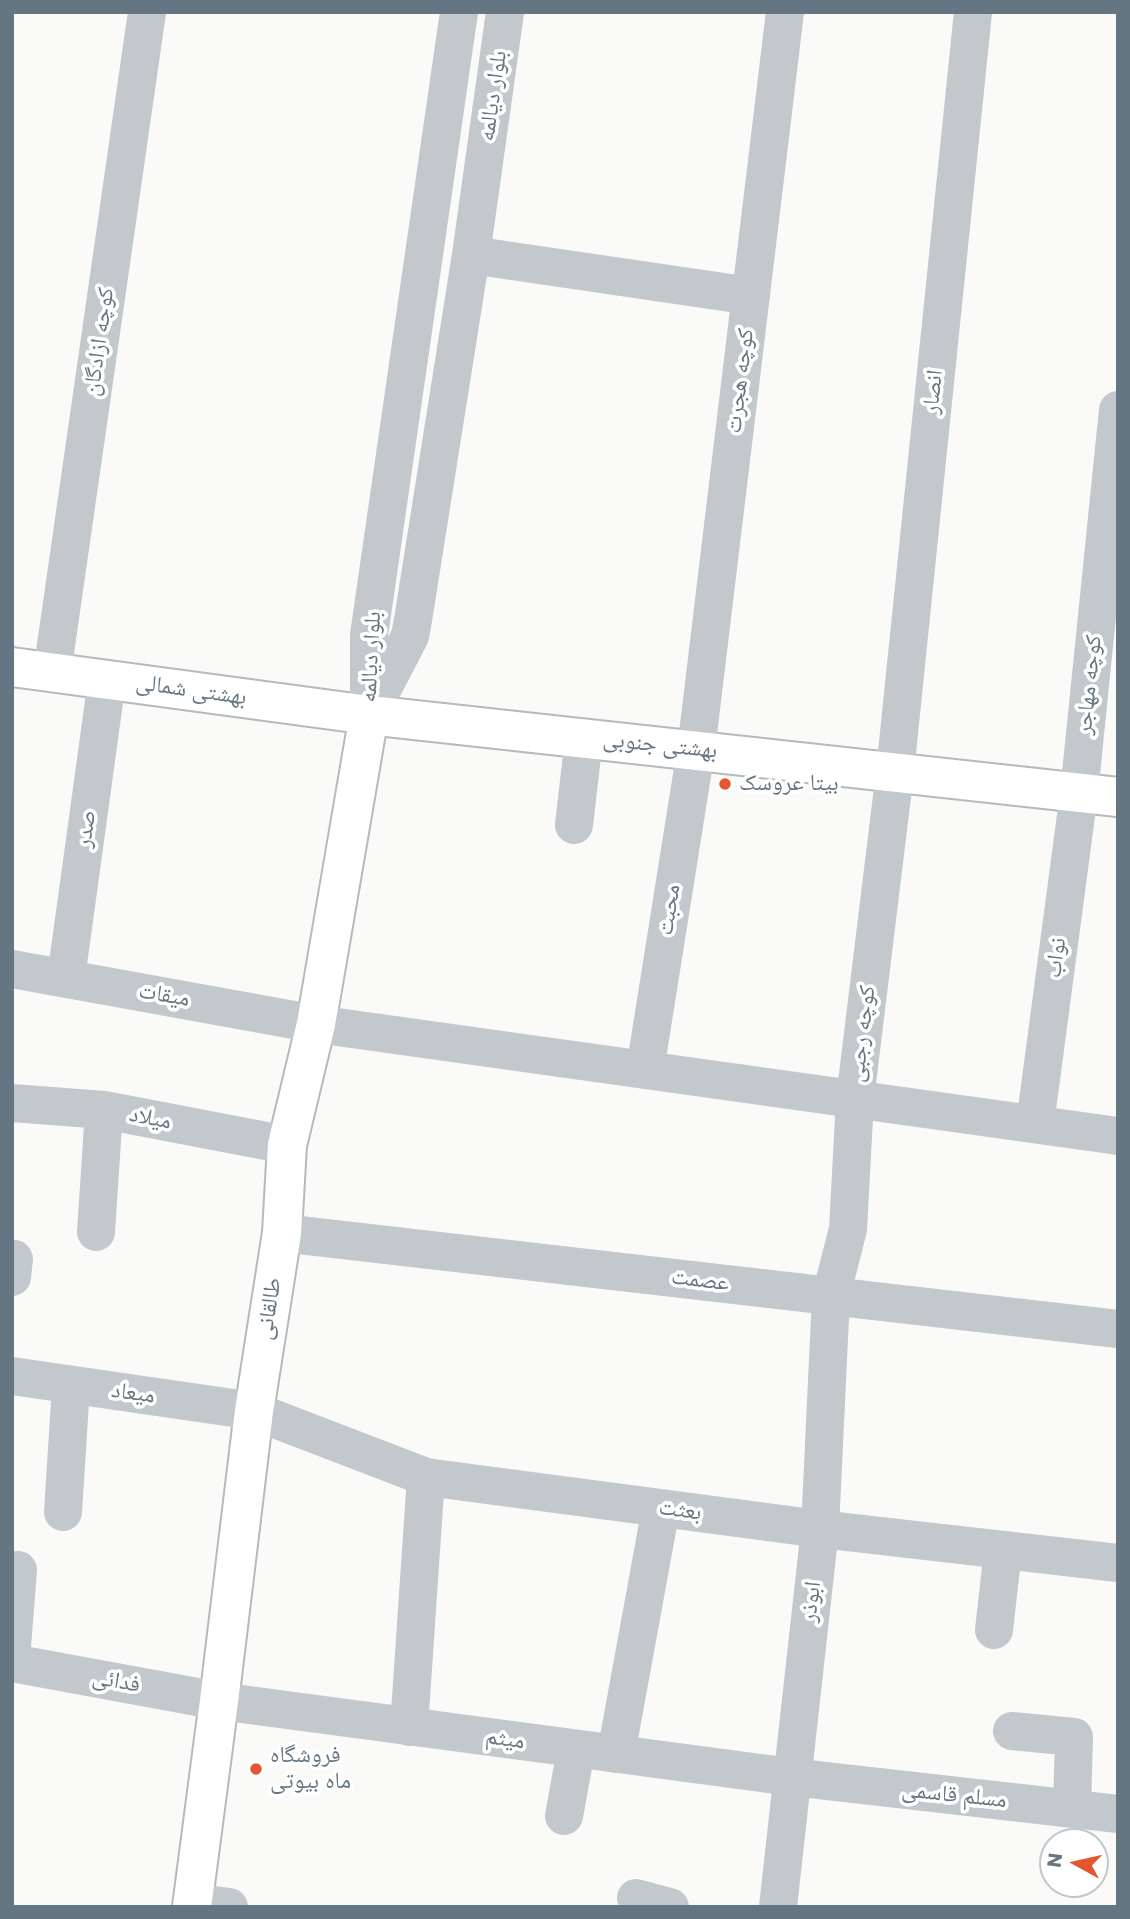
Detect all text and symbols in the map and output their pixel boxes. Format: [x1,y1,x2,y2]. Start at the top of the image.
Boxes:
street label: بلوار دیالمه [474,49,514,143]
street label: کوچه ازادگان [79,286,121,398]
street label: کوچه هجرت [721,327,761,435]
street label: انصار [918,368,950,416]
street label: بلوار دیالمه [356,611,388,703]
street label: کوچه مهاجر [1071,634,1109,736]
street label: بهشتی شمالی [134,670,248,712]
street label: بهشتی جنوبی [601,726,719,766]
place label: بیتا عروسک [739,770,838,798]
marker: بیتا عروسک [717,776,733,792]
street label: صدر [71,808,103,850]
street label: محبت [652,883,688,937]
street label: نواب [1041,936,1073,980]
street label: میقات [136,978,192,1014]
street label: کوچه رجبی [843,984,883,1084]
street label: میلاد [127,1101,173,1137]
street label: عصمت [670,1264,730,1298]
street label: طالقانی [251,1276,289,1342]
street label: میعاد [109,1377,157,1411]
street label: بعثت [657,1494,703,1528]
street label: ابوذر [796,1580,828,1624]
street label: فدائی [90,1664,142,1700]
street label: میثم [484,1724,526,1756]
place label: فروشگاه ماه بیوتی [270,1742,351,1796]
marker: فروشگاه ماه بیوتی [248,1761,264,1777]
street label: مسلم قاسمی [900,1777,1008,1815]
north arrow [1039,1828,1109,1898]
text: N [1040,1851,1069,1869]

